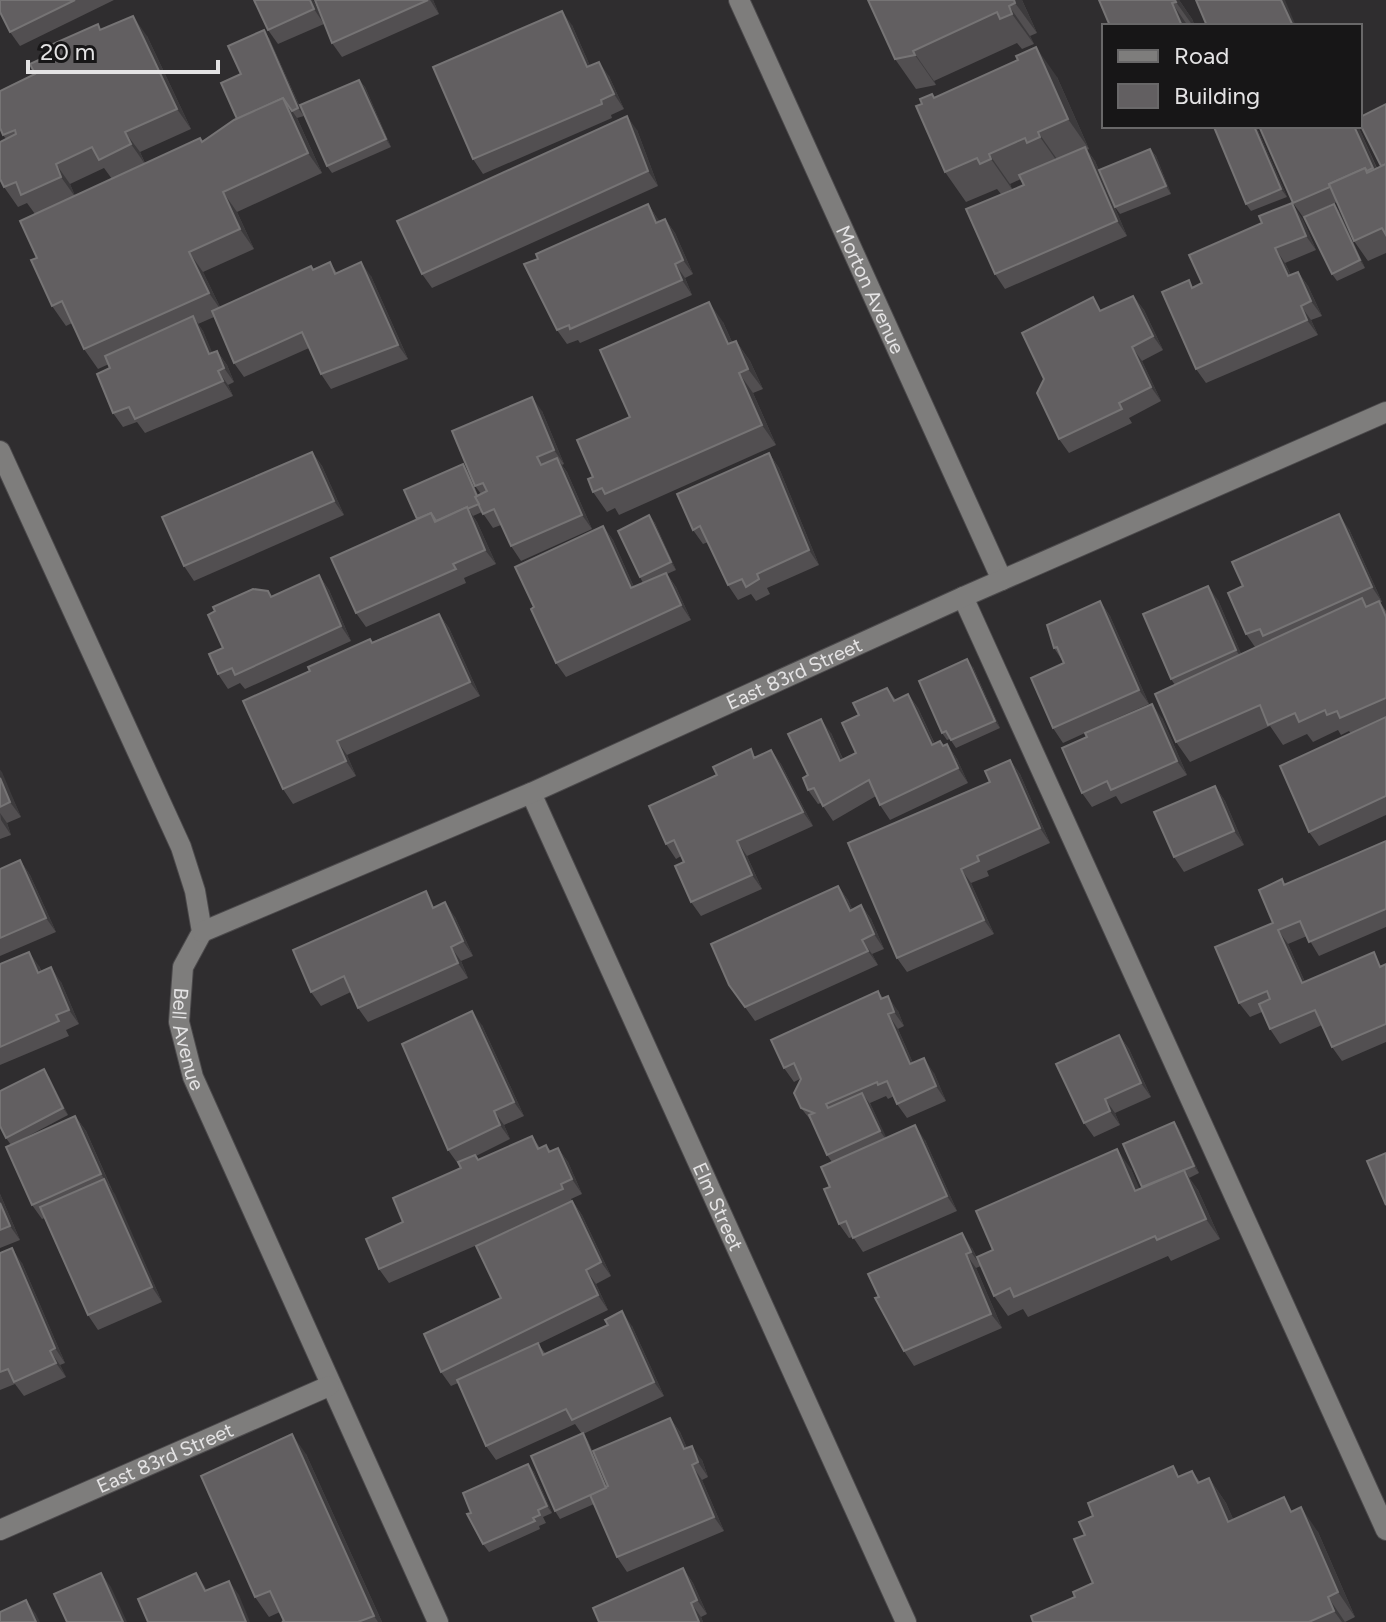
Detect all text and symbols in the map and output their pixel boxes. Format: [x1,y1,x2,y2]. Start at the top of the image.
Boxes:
scale bar [28,24,218,74]
legend [1102,24,1362,128]
text: 20 m [40,37,95,66]
text: Road [1174,41,1229,70]
text: Building [1174,81,1260,110]
street label: Morton Avenue [831,222,910,358]
street label: East 83rd Street [722,632,866,715]
street label: Bell Avenue [167,987,209,1094]
street label: Elm Street [688,1159,748,1255]
street label: East 83rd Street [93,1417,237,1498]

